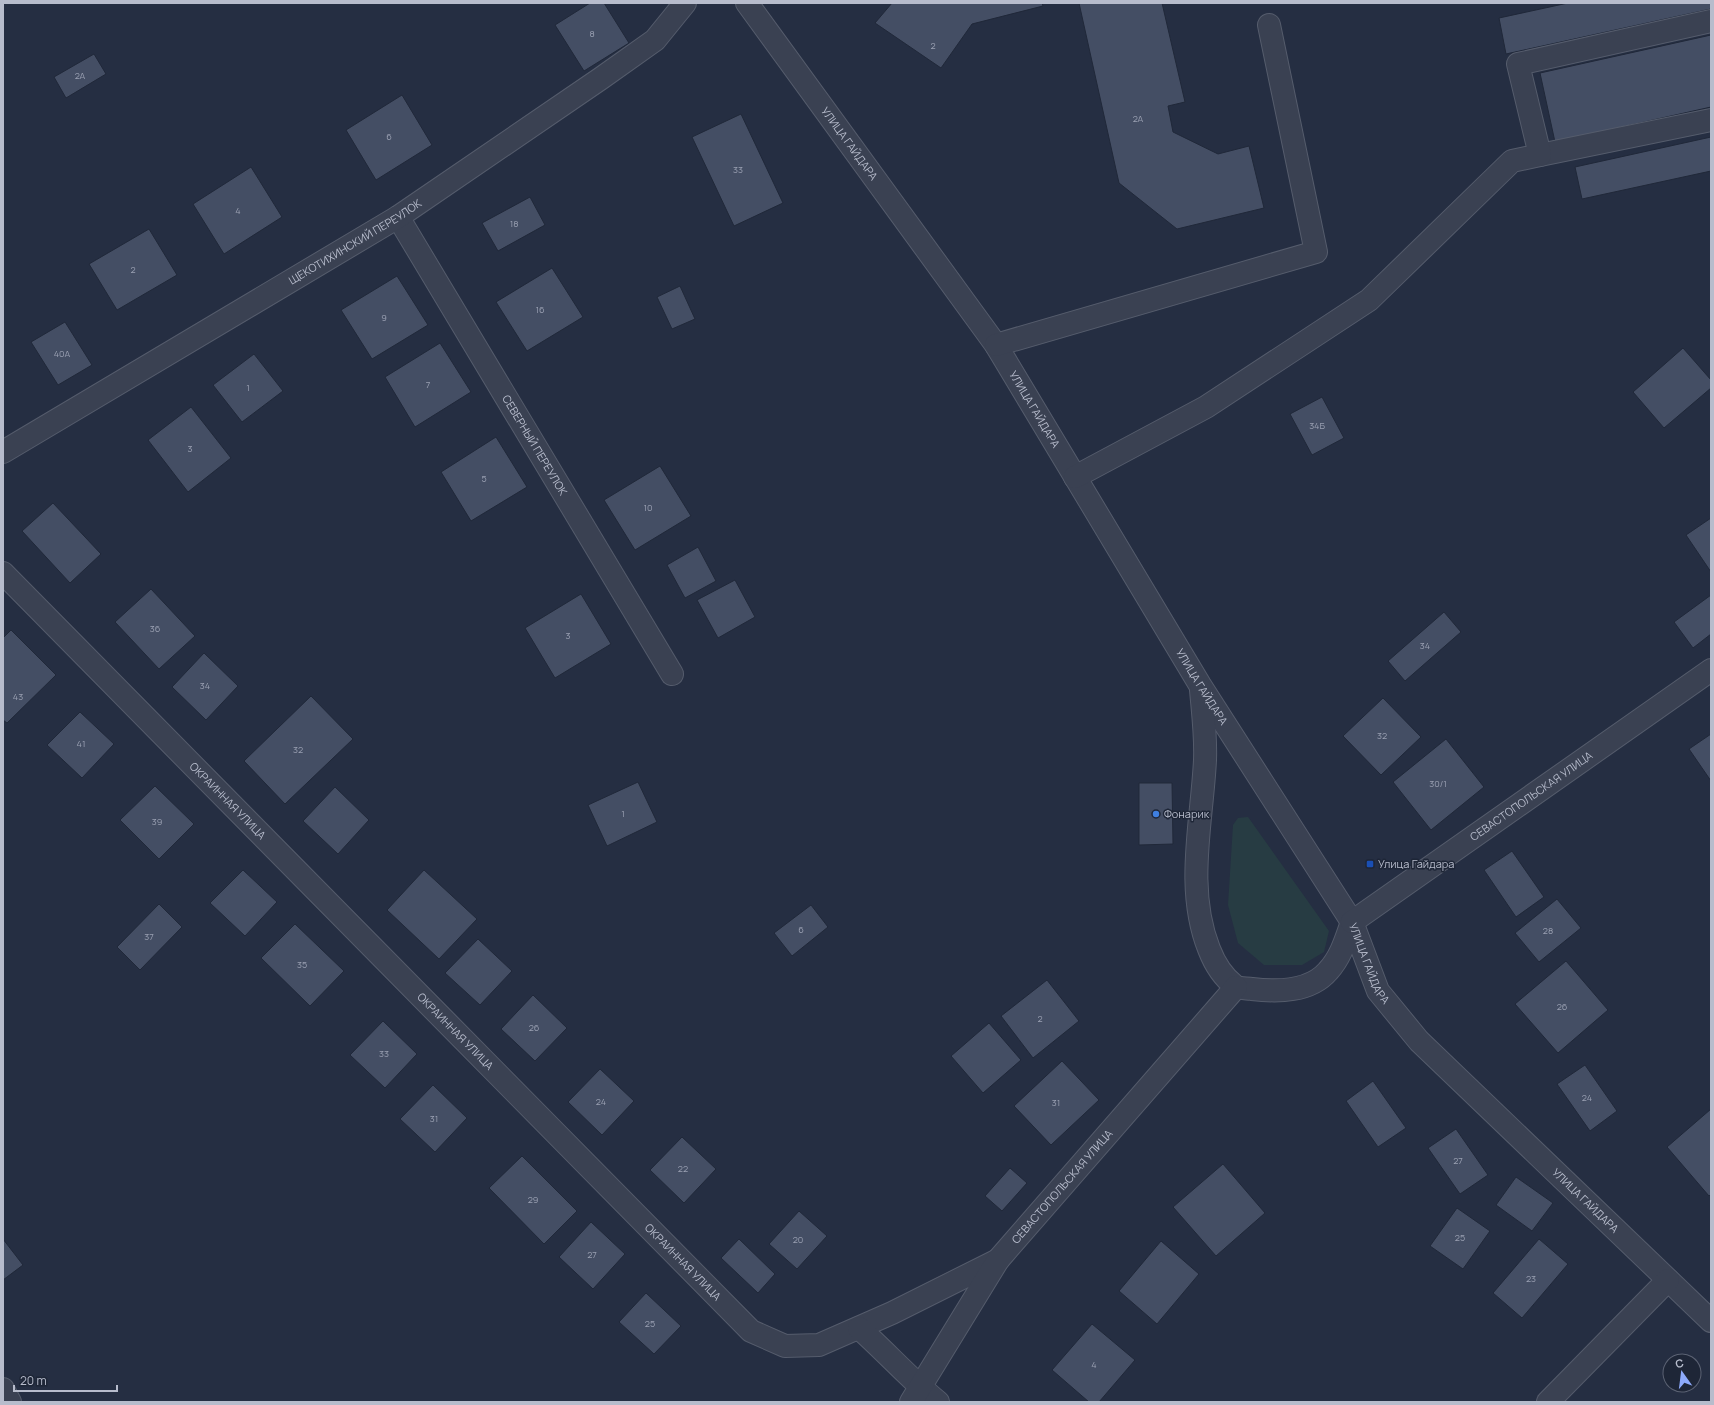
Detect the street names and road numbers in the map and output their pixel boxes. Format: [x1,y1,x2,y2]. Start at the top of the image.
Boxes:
street label: УЛИЦА ГАЙДАРА [818,104,882,183]
street label: ЩЕКОТИХИНСКИЙ ПЕРЕУЛОК [286,195,425,287]
street label: УЛИЦА ГАЙДАРА [1006,368,1064,450]
street label: СЕВЕРНЫЙ ПЕРЕУЛОК [499,392,571,498]
street label: УЛИЦА ГАЙДАРА [1173,646,1232,727]
street label: СЕВАСТОПОЛЬСКАЯ УЛИЦА [1467,748,1595,844]
street label: ОКРАИННАЯ УЛИЦА [187,759,270,842]
street label: УЛИЦА ГАЙДАРА [1346,920,1394,1007]
street label: ОКРАИННАЯ УЛИЦА [414,989,497,1073]
street label: СЕВАСТОПОЛЬСКАЯ УЛИЦА [1008,1126,1116,1246]
street label: УЛИЦА ГАЙДАРА [1549,1165,1622,1236]
street label: ОКРАИННАЯ УЛИЦА [642,1220,725,1304]

